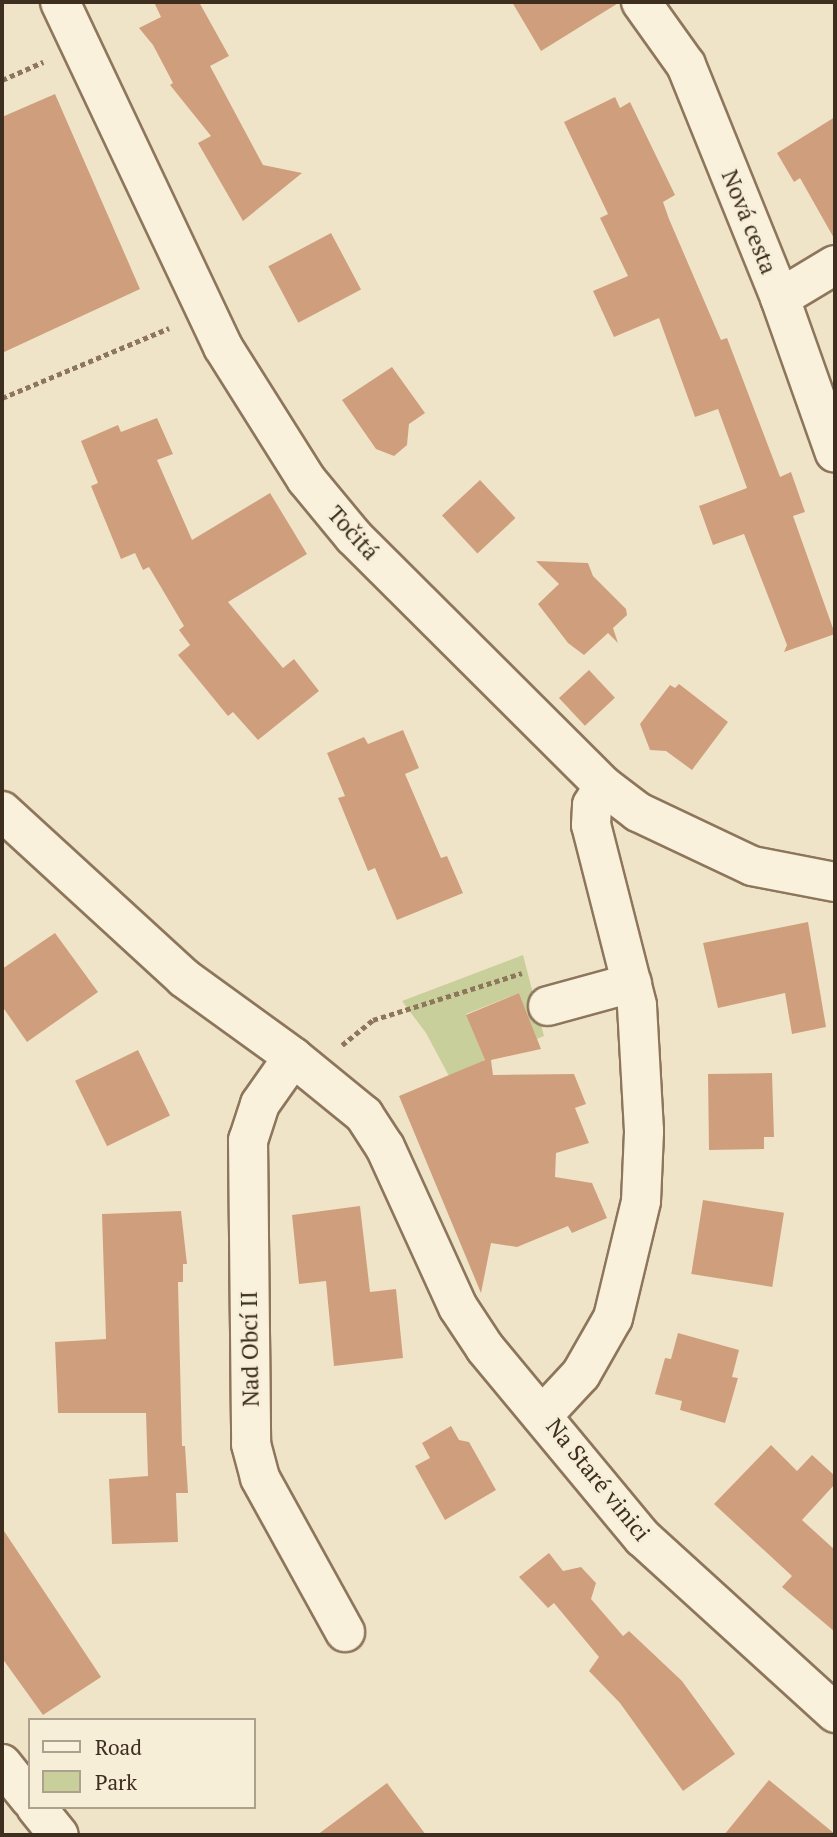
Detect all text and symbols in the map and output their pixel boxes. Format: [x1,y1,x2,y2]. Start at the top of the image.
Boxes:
street label: Nová cesta [716,166,782,278]
street label: Točitá [322,500,384,566]
street label: Nad Obcí II [235,1291,265,1407]
street label: Na Staré vinici [540,1413,656,1547]
legend [28,1718,256,1809]
text: Road [95,1733,142,1761]
text: Park [95,1768,137,1796]

